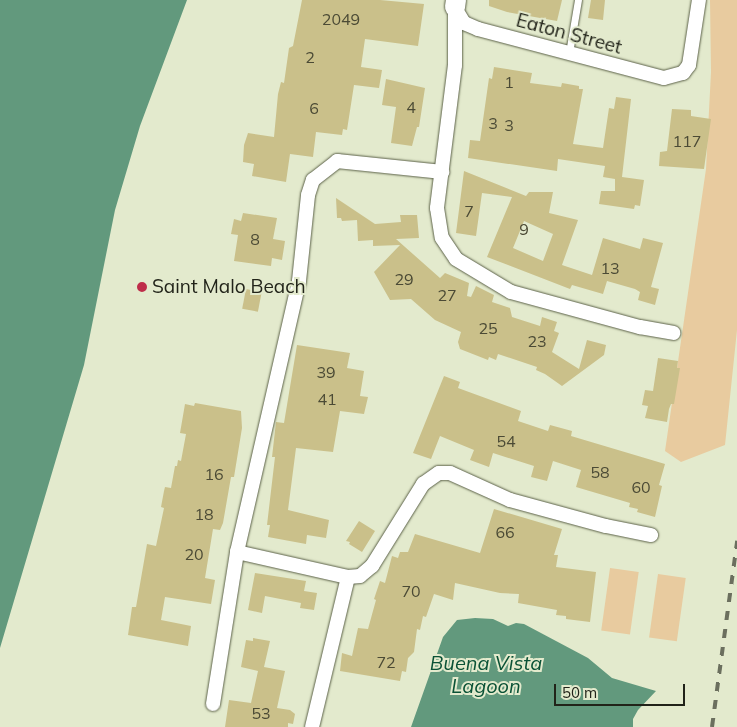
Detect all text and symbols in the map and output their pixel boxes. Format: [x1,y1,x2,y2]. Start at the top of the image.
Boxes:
house number: 2049 [322,9,360,29]
street label: Eaton Street [514,9,624,59]
house number: 2 [305,47,315,67]
house number: 1 [504,72,514,92]
house number: 4 [406,97,416,117]
house number: 6 [309,98,319,118]
house number: 3 [488,113,498,133]
house number: 3 [504,115,514,135]
house number: 117 [673,131,701,151]
house number: 7 [464,201,474,221]
house number: 9 [519,219,529,239]
house number: 8 [250,229,260,249]
house number: 13 [600,258,620,278]
house number: 29 [394,269,414,289]
place label: Saint Malo Beach [152,276,306,298]
marker: Saint Malo Beach [136,281,148,293]
house number: 27 [437,285,457,305]
house number: 25 [478,318,498,338]
house number: 23 [527,331,547,351]
house number: 39 [316,362,336,382]
house number: 41 [317,389,337,409]
house number: 54 [496,431,516,451]
house number: 58 [590,462,610,482]
house number: 16 [204,464,224,484]
house number: 60 [631,477,651,497]
house number: 18 [194,504,214,524]
house number: 66 [495,522,515,542]
house number: 20 [184,544,204,564]
house number: 70 [401,581,421,601]
water label: Buena Vista Lagoon [430,651,542,698]
house number: 72 [376,652,396,672]
scale bar [557,674,688,706]
text: 50 m [562,683,597,702]
house number: 53 [251,703,271,723]

